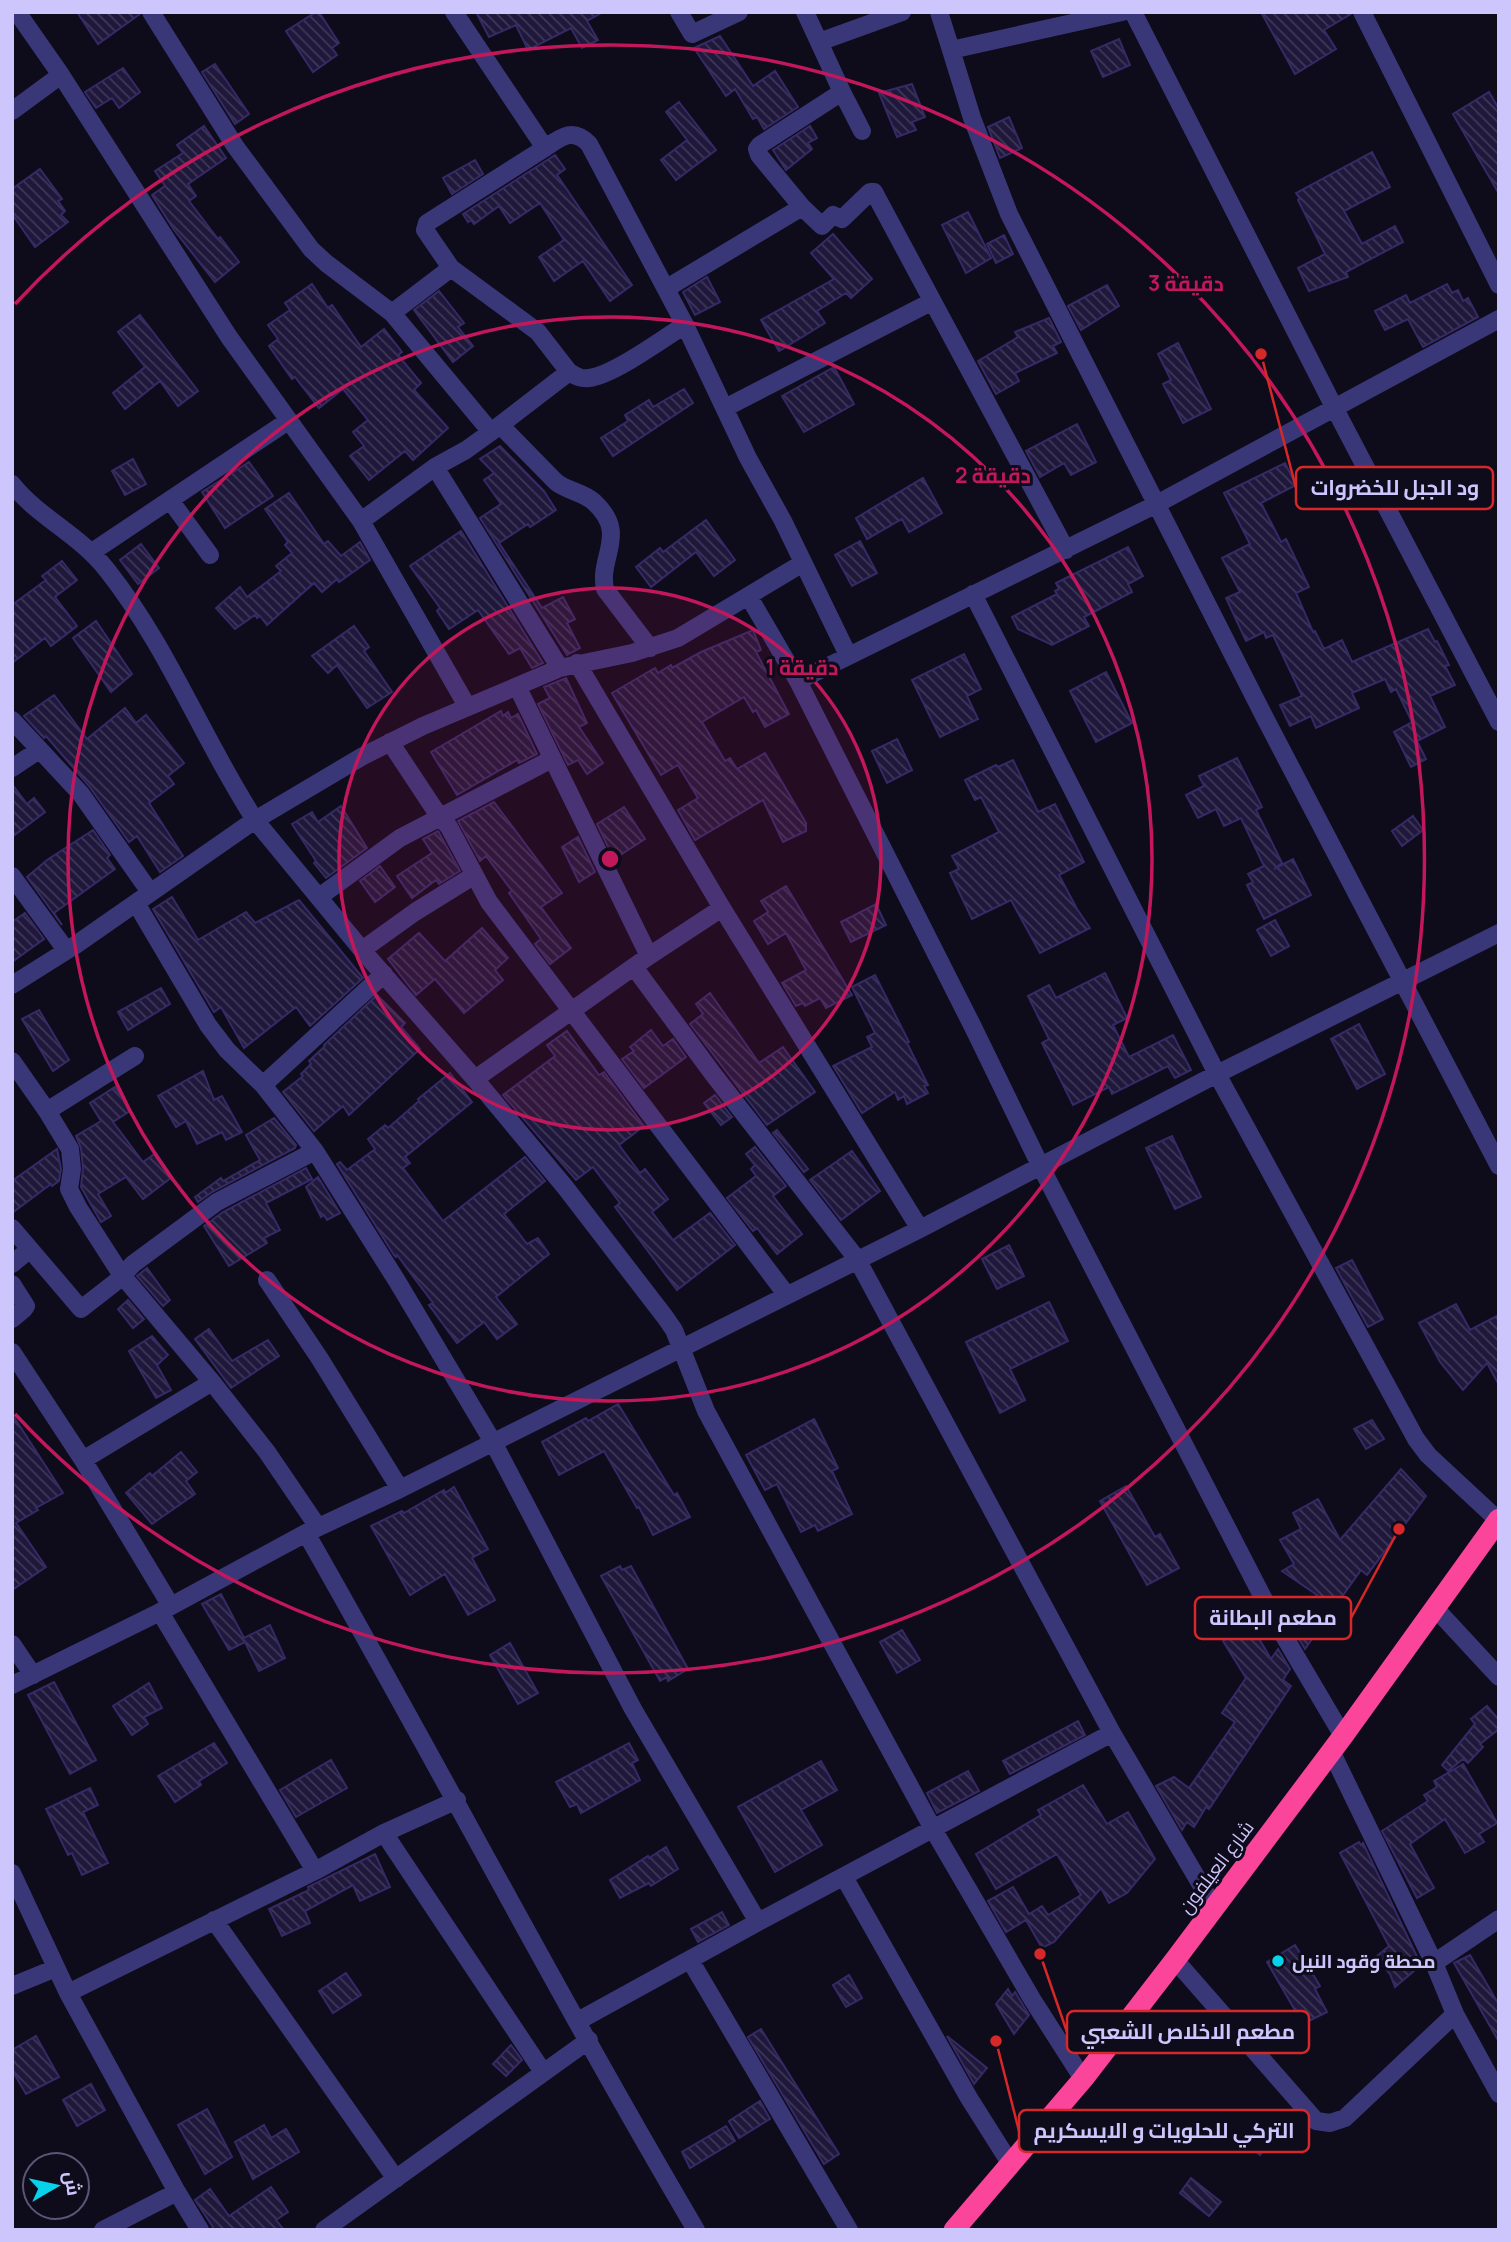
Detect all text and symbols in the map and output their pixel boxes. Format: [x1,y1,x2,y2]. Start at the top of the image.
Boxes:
text: 3 دقيقة [1148,269,1224,297]
text: 2 دقيقة [955,461,1031,489]
callout: ود الجبل للخضروات [1296,467,1493,509]
text: ود الجبل للخضروات [1311,473,1479,501]
text: 1 دقيقة [766,653,838,681]
centre of rings [598,847,622,871]
callout: مطعم البطانة [1195,1597,1351,1639]
text: مطعم البطانة [1209,1603,1337,1632]
street label: شارع العيلفون [1172,1815,1260,1919]
place label: محطة وقود النيل [1292,1948,1436,1974]
marker: محطة وقود النيل [1270,1953,1286,1969]
callout: مطعم الاخلاص الشعبي [1067,2011,1309,2053]
text: مطعم الاخلاص الشعبي [1081,2017,1295,2049]
callout: التركي للحلويات و الايسكريم [1019,2110,1309,2152]
text: التركي للحلويات و الايسكريم [1033,2116,1295,2148]
north arrow [21,2151,91,2221]
text: ش [58,2169,88,2197]

